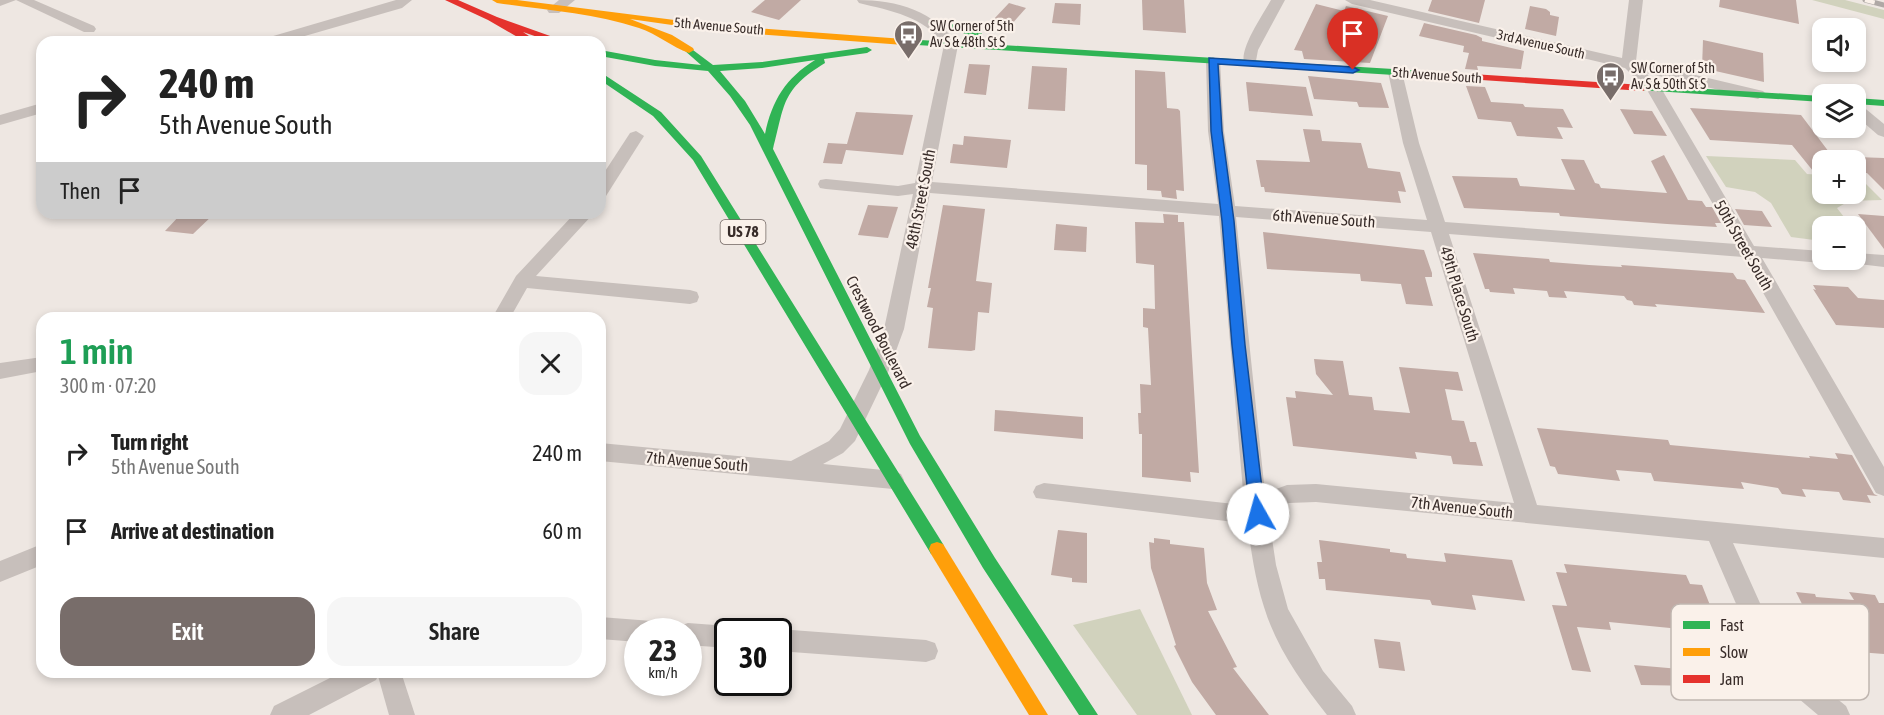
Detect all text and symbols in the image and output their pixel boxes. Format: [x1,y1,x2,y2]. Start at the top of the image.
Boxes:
pin [1327,8,1378,70]
street label: 5th Avenue South [673,14,765,38]
icon: arrive [1336,17,1369,50]
bus stop icon: SW Corner of 5th Av S & 48th St S [893,18,925,60]
place label: SW Corner of 5th Av S & 48th St S [930,18,1014,50]
map controls [1812,18,1866,270]
button: sound [1812,18,1866,72]
street label: 3rd Avenue South [1495,26,1587,62]
text: 240 m [159,59,254,107]
icon: right [60,60,138,138]
bus stop icon: SW Corner of 5th Av S & 50th St S [1594,60,1626,102]
place label: SW Corner of 5th Av S & 50th St S [1631,60,1715,92]
street label: 5th Avenue South [1392,64,1482,86]
button: layers [1812,84,1866,138]
text: 5th Avenue South [159,109,333,140]
street label: 48th Street South [902,148,938,250]
button: + [1812,150,1866,204]
icon: arrive [113,174,146,207]
text: Then [60,178,101,204]
street label: 50th Street South [1711,197,1777,293]
street label: 6th Avenue South [1272,205,1376,231]
button: − [1812,216,1866,270]
road number: US 78 [720,220,766,244]
street label: 49th Place South [1437,244,1483,344]
street label: Crestwood Boulevard [843,273,915,391]
text: 1 min [60,330,134,372]
button: close [519,332,582,395]
text: 300 m · 07:20 [60,374,156,397]
text: Turn right [111,429,188,455]
icon: right [60,437,93,470]
text: 240 m [532,440,582,466]
street label: 7th Avenue South [645,448,749,474]
text: 5th Avenue South [111,455,240,478]
position arrow [1226,482,1290,546]
street label: 7th Avenue South [1410,493,1514,521]
icon: arrive [60,515,93,548]
text: Arrive at destination [111,518,274,544]
text: 60 m [542,518,582,544]
button: Exit [60,597,315,666]
button: Share [327,597,582,666]
legend [1671,604,1869,700]
text: Fast [1720,616,1744,634]
speed limit sign: 30 [714,618,792,696]
text: 23 [649,633,677,667]
text: Slow [1720,643,1748,661]
text: km/h [648,664,678,681]
text: Jam [1720,670,1744,688]

